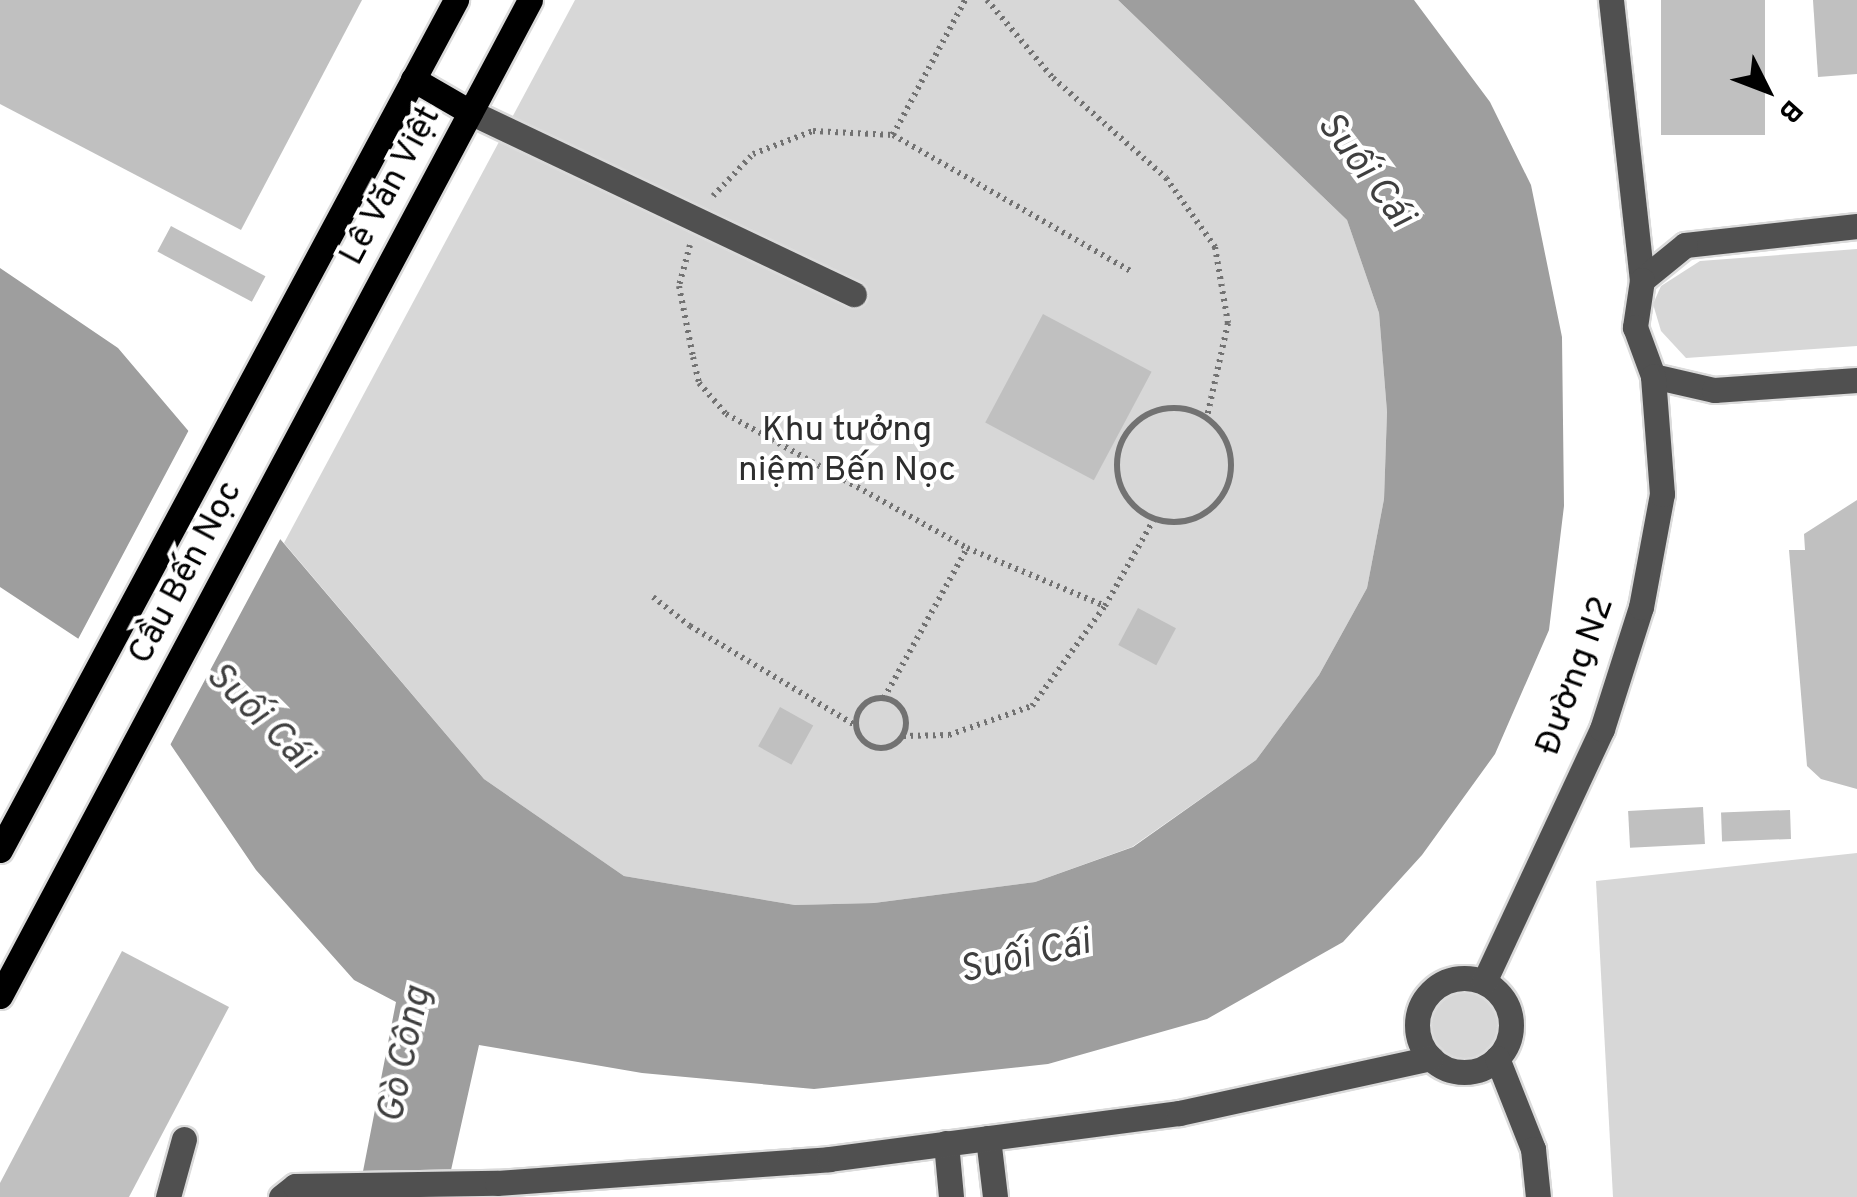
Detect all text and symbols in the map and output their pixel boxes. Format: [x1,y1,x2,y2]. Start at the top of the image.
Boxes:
north arrow [1717,40,1817,140]
text: B [1769,91,1809,129]
street label: Lê Văn Việt [331,98,451,274]
water label: Suối Cái [1306,104,1422,238]
park label: Khu tưởng niệm Bến Nọc [738,410,956,492]
street label: Cầu Bến Nọc [120,474,252,672]
street label: Đường N2 [1528,591,1624,761]
water label: Suối Cái [195,654,321,780]
water label: Suối Cái [955,921,1095,995]
water label: Gò Công [369,983,443,1127]

